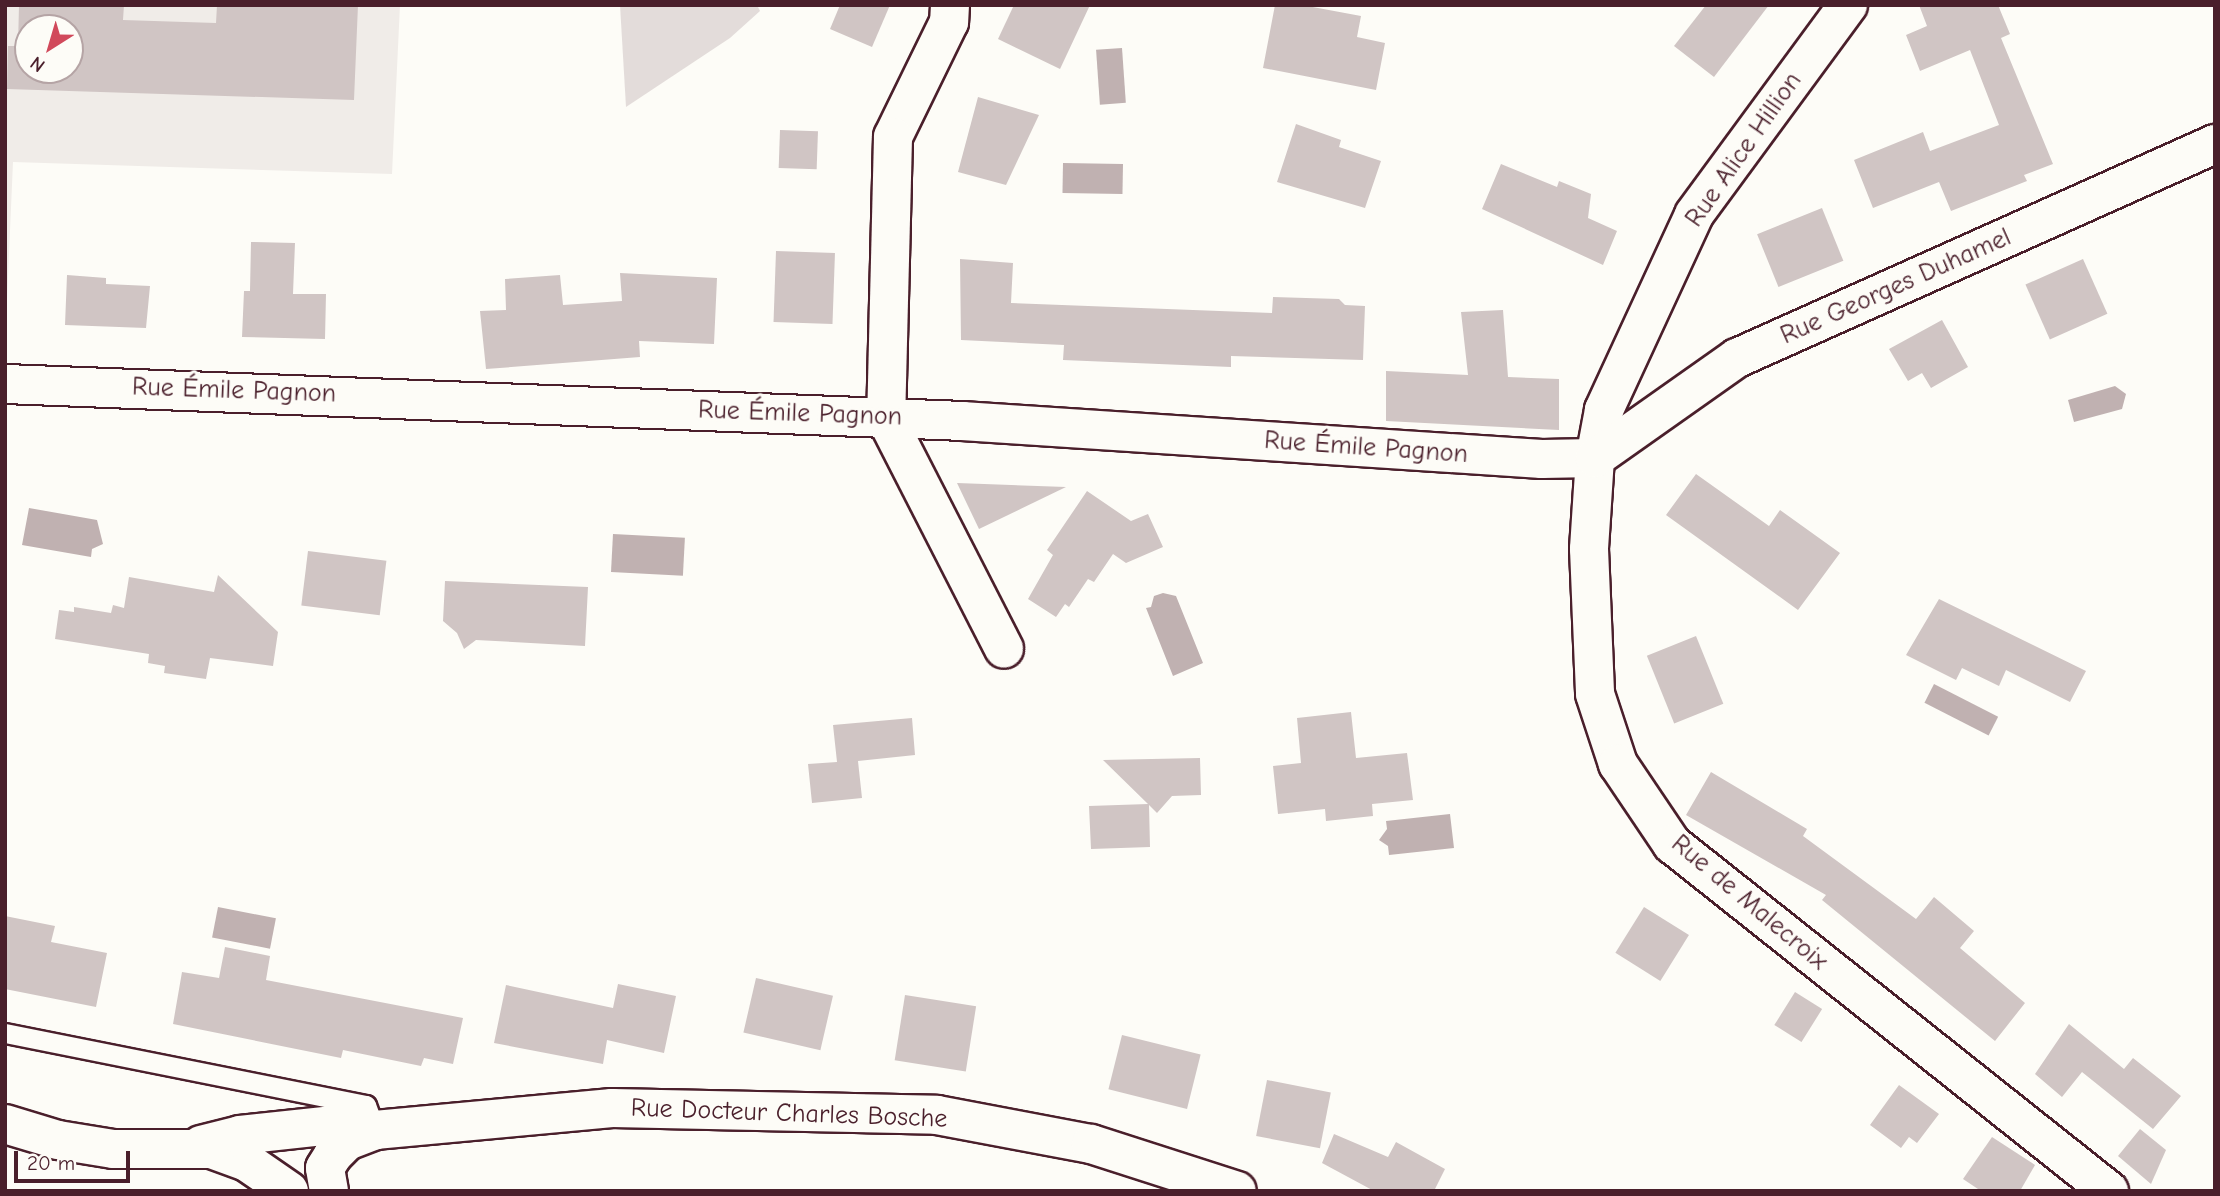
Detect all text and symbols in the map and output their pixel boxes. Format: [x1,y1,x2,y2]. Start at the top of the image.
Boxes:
north arrow [14,14,84,84]
text: N [26,52,49,77]
street label: Rue Alice Hillion [1679,67,1809,233]
street label: Rue Georges Duhamel [1776,222,2016,352]
street label: Rue Émile Pagnon [131,372,337,410]
street label: Rue Émile Pagnon [697,395,903,433]
street label: Rue Émile Pagnon [1263,425,1469,471]
street label: Rue de Malecroix [1665,829,1833,977]
street label: Rue Docteur Charles Bosche [630,1093,948,1135]
scale bar [18,1136,133,1180]
text: 20 m [27,1151,75,1175]

